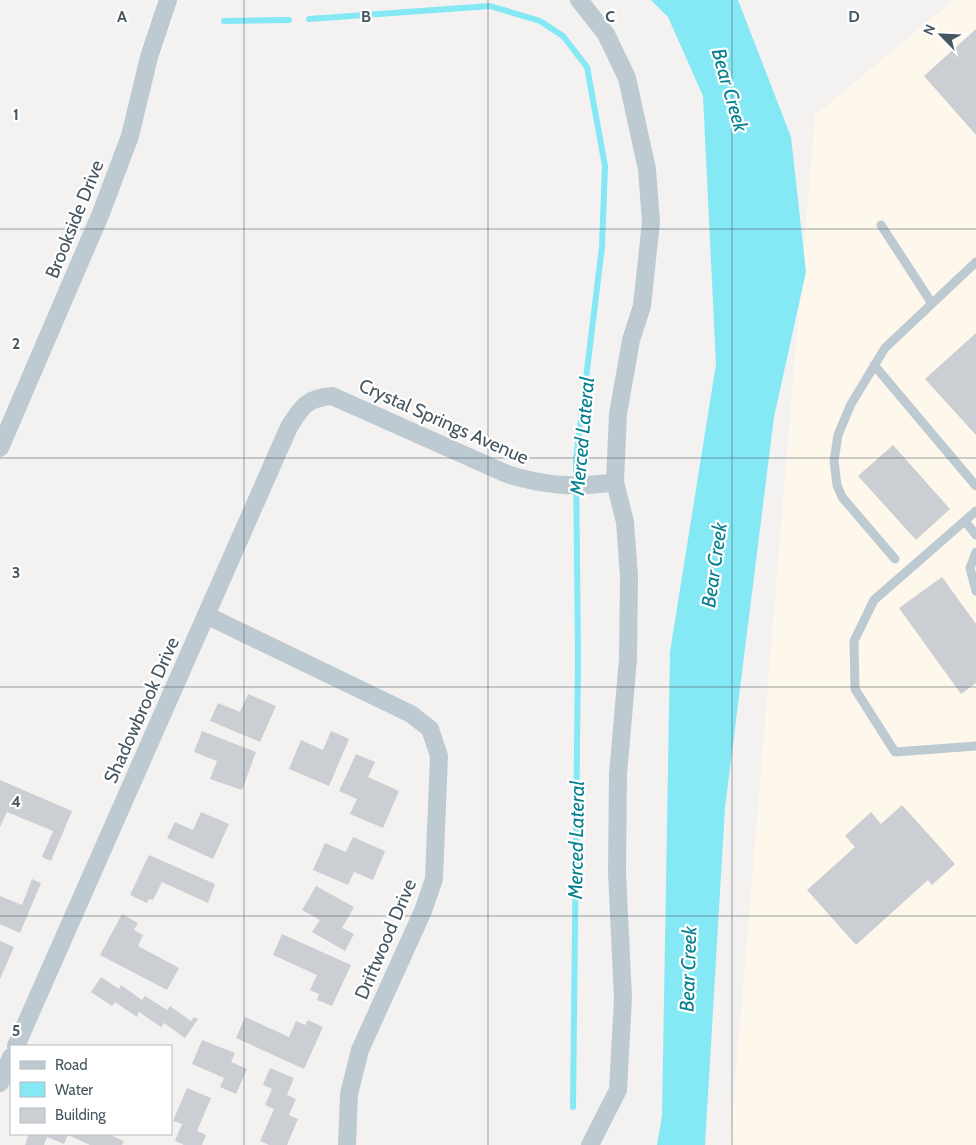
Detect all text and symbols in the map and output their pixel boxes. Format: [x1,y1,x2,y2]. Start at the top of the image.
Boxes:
text: A [117,7,127,26]
text: B [361,7,371,26]
text: C [605,7,615,26]
text: D [848,7,860,26]
north arrow [916,10,966,60]
text: N [919,22,939,38]
water label: Bear Creek [707,46,754,136]
text: 1 [13,105,19,124]
street label: Brookside Drive [40,156,109,282]
text: 2 [12,334,20,353]
street label: Crystal Springs Avenue [355,374,532,469]
water label: Merced Lateral [565,376,599,497]
water label: Bear Creek [696,520,732,609]
text: 3 [12,563,20,582]
street label: Shadowbrook Drive [99,633,184,787]
water label: Merced Lateral [563,780,589,900]
text: 4 [11,792,21,811]
street label: Driftwood Drive [350,875,421,1003]
water label: Bear Creek [675,924,702,1012]
text: 5 [12,1021,20,1040]
legend [10,1045,172,1135]
text: Road [55,1056,88,1074]
text: Water [55,1081,93,1099]
text: Building [55,1106,106,1124]

